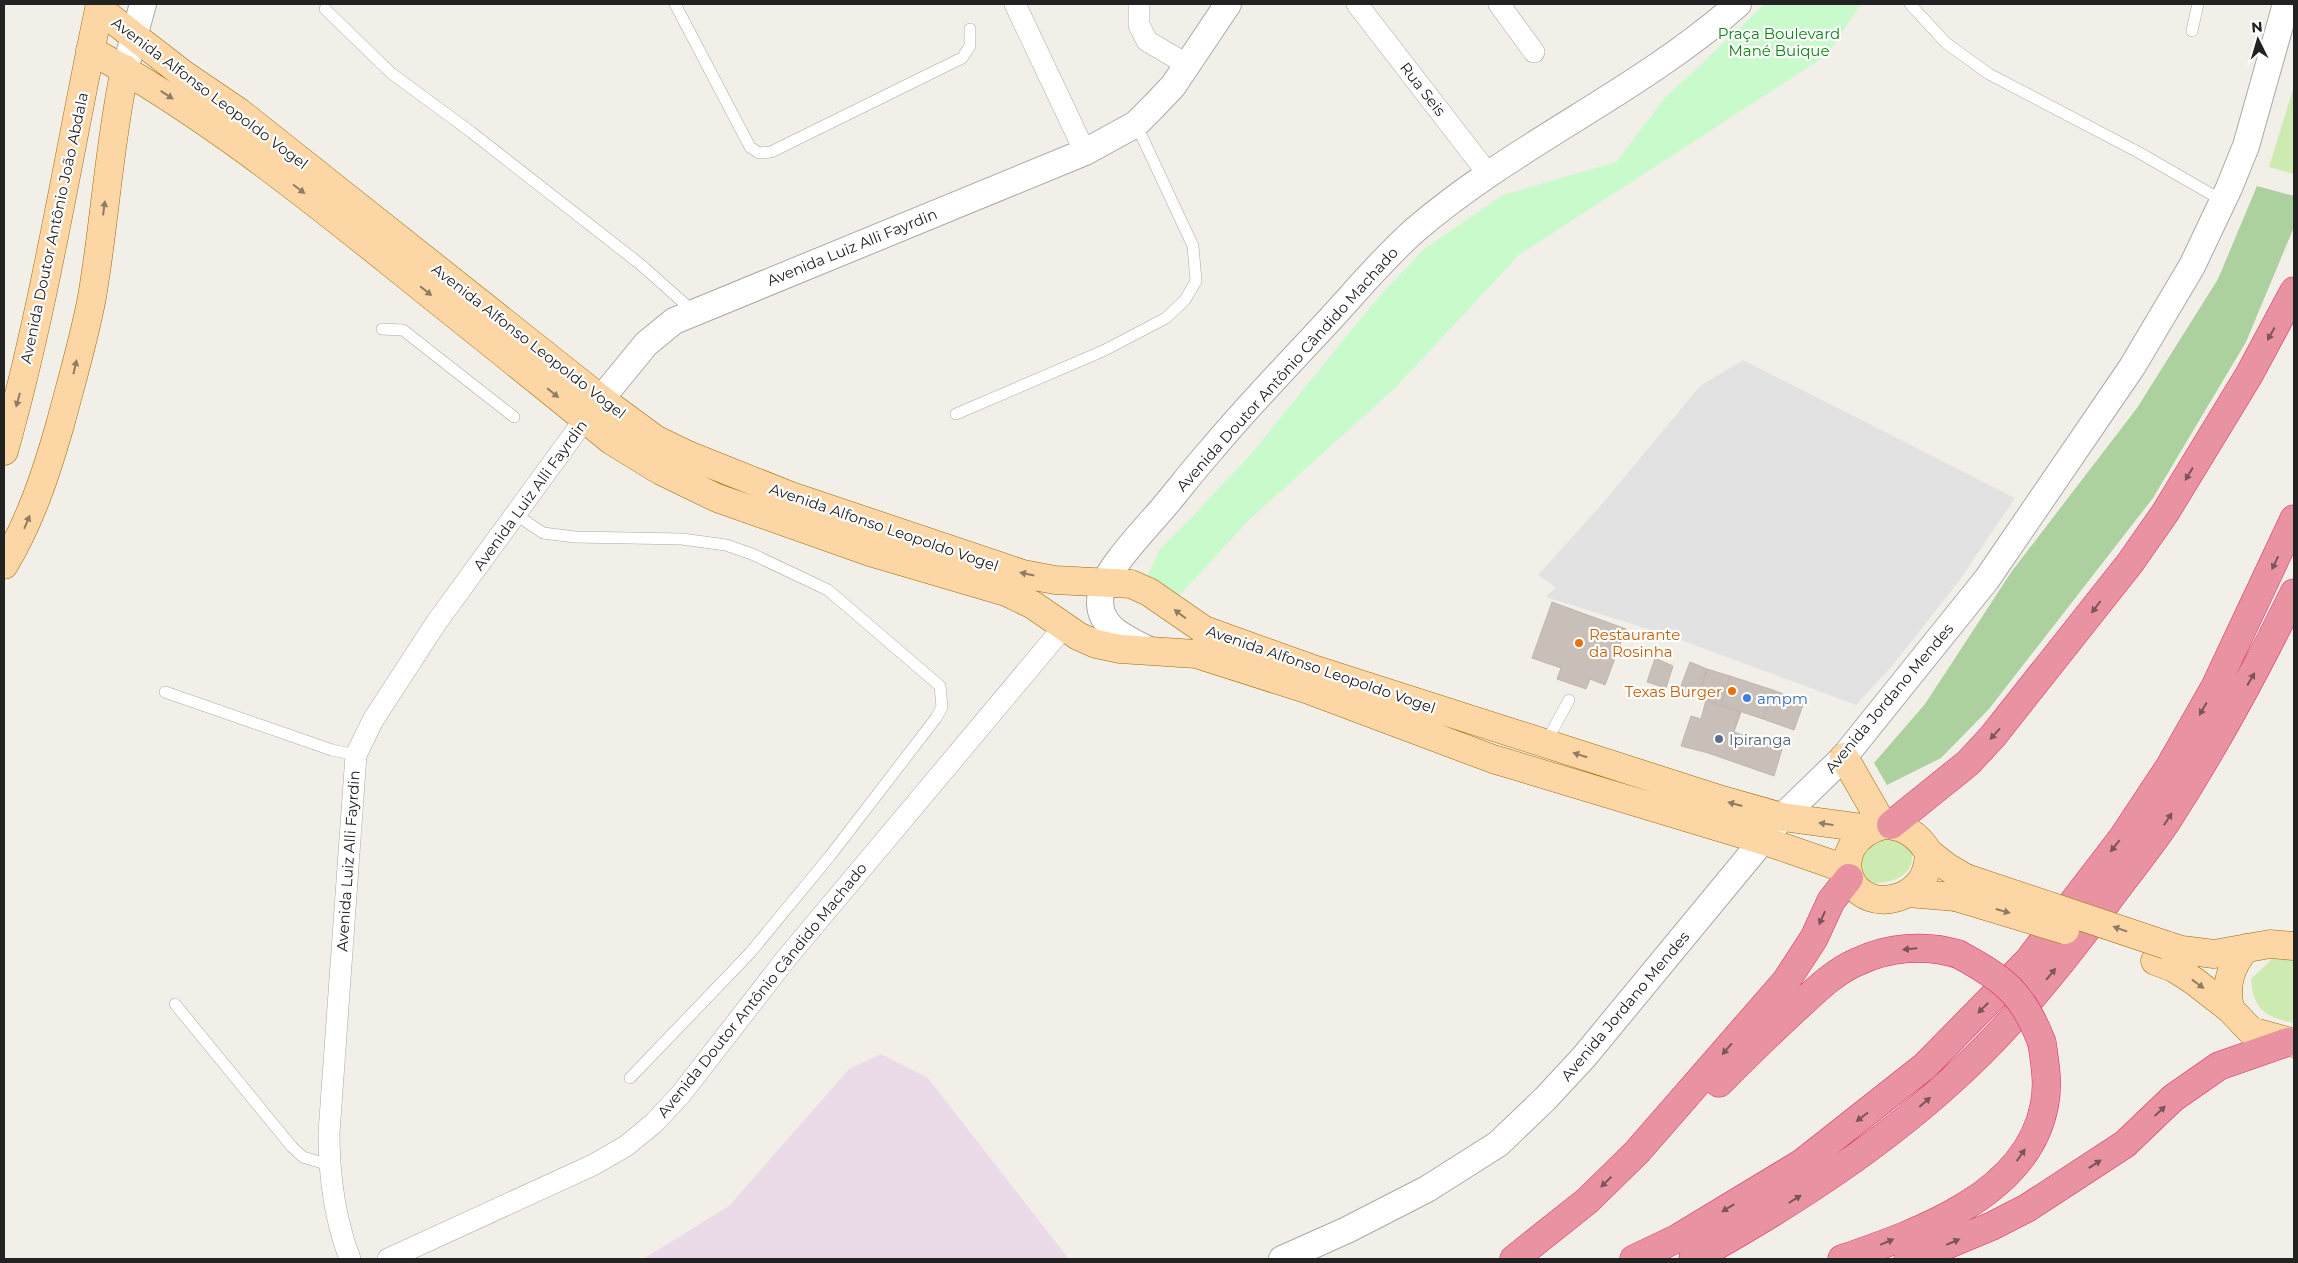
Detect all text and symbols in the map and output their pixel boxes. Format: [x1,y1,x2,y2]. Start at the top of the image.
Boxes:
street label: Avenida Alfonso Leopoldo Vogel [108,13,312,173]
north arrow [2233,15,2283,65]
text: N [2250,18,2263,37]
park label: Praça Boulevard Mané Buique [1718,24,1840,60]
street label: Rua Seis [1396,58,1450,120]
street label: Avenida Doutor Antônio João Abdala [16,91,92,365]
one-way arrow [160,91,173,100]
one-way arrow [292,184,305,195]
one-way arrow [101,199,109,215]
street label: Avenida Luiz Alli Fayrdin [764,204,940,290]
street label: Avenida Doutor Antônio Cândido Machado [1172,243,1402,495]
street label: Avenida Alfonso Leopoldo Vogel [428,259,630,423]
one-way arrow [419,285,432,296]
one-way arrow [2267,327,2275,341]
one-way arrow [71,360,79,375]
one-way arrow [546,387,559,398]
one-way arrow [14,392,22,407]
street label: Avenida Luiz Alli Fayrdin [469,416,591,574]
one-way arrow [2184,467,2193,480]
street label: Avenida Alfonso Leopoldo Vogel [767,479,1001,575]
one-way arrow [23,515,31,529]
one-way arrow [2270,556,2278,570]
one-way arrow [1019,570,1034,578]
one-way arrow [2091,600,2102,613]
one-way arrow [1174,608,1187,619]
street label: Avenida Jordano Mendes [1821,619,1957,777]
street label: Avenida Alfonso Leopoldo Vogel [1204,621,1438,717]
place label: Restaurante da Rosinha [1589,625,1680,661]
marker: Restaurante da Rosinha [1573,637,1585,649]
one-way arrow [2247,673,2256,686]
place label: Texas Burger [1625,682,1722,701]
marker: Texas Burger [1726,685,1738,697]
place label: ampm [1757,689,1808,708]
marker: ampm [1741,692,1753,704]
one-way arrow [2198,702,2207,715]
one-way arrow [1989,727,2000,740]
place label: Ipiranga [1729,730,1791,749]
marker: Ipiranga [1713,733,1725,745]
one-way arrow [1572,750,1587,758]
street label: Avenida Luiz Alli Fayrdin [332,770,364,952]
one-way arrow [1727,799,1742,807]
one-way arrow [2163,812,2173,825]
one-way arrow [1818,820,1834,828]
one-way arrow [2110,839,2121,852]
street label: Avenida Doutor Antônio Cândido Machado [653,859,871,1121]
one-way arrow [1995,907,2010,915]
one-way arrow [1818,911,1826,925]
one-way arrow [2112,925,2127,933]
street label: Avenida Jordano Mendes [1557,927,1693,1085]
one-way arrow [1902,945,1918,953]
one-way arrow [2046,968,2057,981]
one-way arrow [2191,979,2205,989]
one-way arrow [1977,1002,1989,1014]
one-way arrow [1721,1042,1733,1054]
one-way arrow [1919,1097,1932,1108]
one-way arrow [2154,1105,2166,1117]
one-way arrow [1856,1111,1869,1122]
one-way arrow [2016,1148,2026,1162]
one-way arrow [2088,1159,2102,1169]
one-way arrow [1600,1176,1612,1188]
one-way arrow [1789,1195,1802,1204]
one-way arrow [1721,1203,1734,1212]
one-way arrow [1880,1237,1894,1245]
one-way arrow [1946,1238,1961,1246]

